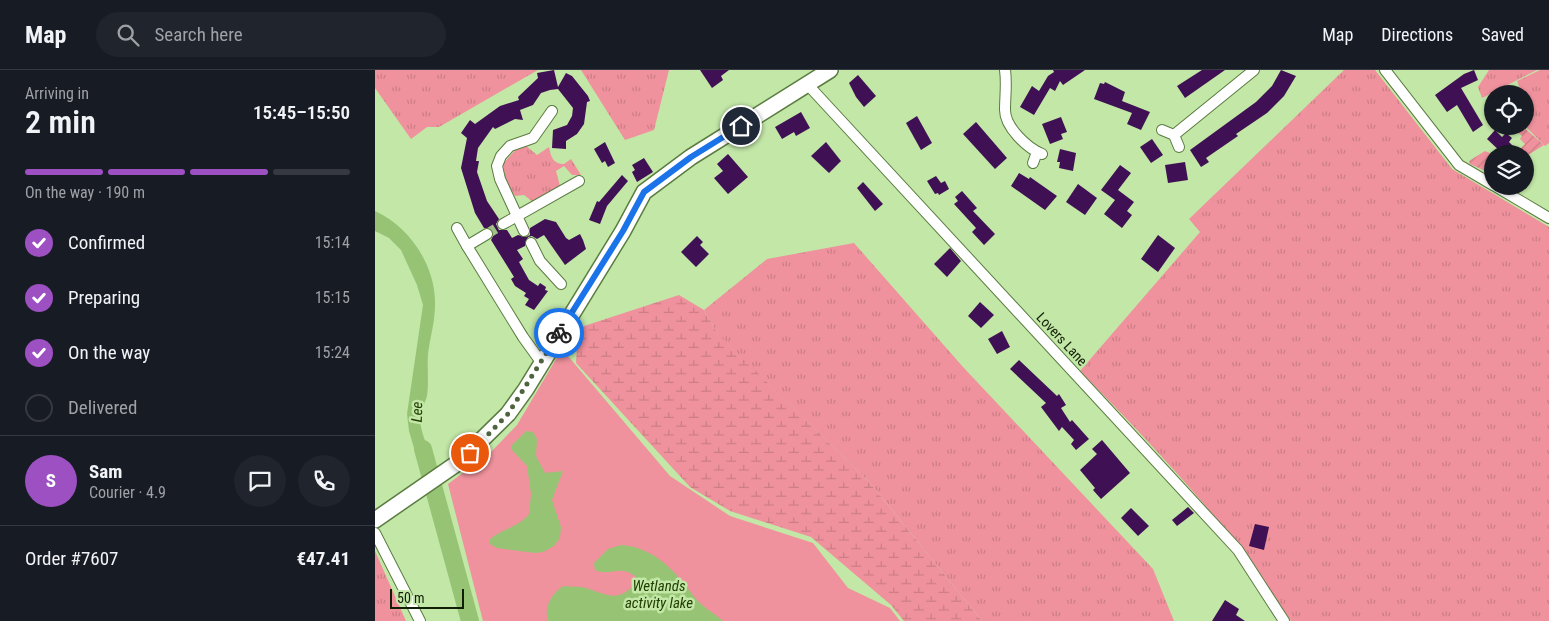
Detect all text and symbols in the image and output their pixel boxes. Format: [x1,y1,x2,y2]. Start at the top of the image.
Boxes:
search box [96,12,446,57]
text: Map [25,21,66,49]
icon: search [114,21,142,49]
text: Search here [154,23,243,46]
text: Map [1322,24,1353,45]
text: Directions [1381,24,1453,45]
text: Saved [1481,24,1524,45]
text: Arriving in [25,84,89,103]
map controls [1484,85,1534,195]
button: locate [1484,85,1534,135]
text: 15:45–15:50 [253,101,350,124]
text: 2 min [25,103,96,141]
pin [720,105,762,147]
icon: home [727,112,755,140]
button: layers [1484,145,1534,195]
text: On the way · 190 m [25,183,145,202]
icon: check [25,229,53,257]
text: Confirmed [68,231,145,254]
text: 15:14 [315,233,350,252]
icon: check [25,284,53,312]
text: Preparing [68,286,140,309]
text: 15:15 [315,288,350,307]
courier [534,308,584,358]
street label: Lovers Lane [1033,309,1091,369]
icon: bike [545,319,573,347]
icon: check [25,339,53,367]
text: On the way [68,341,150,364]
text: 15:24 [315,343,350,362]
text: Delivered [68,396,137,419]
water label: Lee [408,401,426,423]
pin [449,432,491,474]
icon: bag [456,439,484,467]
button: chat [234,455,286,507]
button: phone [298,455,350,507]
text: Sam [89,460,122,483]
text: S [46,469,56,492]
text: Courier · 4.9 [89,483,166,502]
text: Order #7607 [25,547,118,570]
text: €47.41 [296,547,350,570]
water label: Wetlands activity lake [625,577,693,612]
scale bar [390,586,464,609]
text: 50 m [397,590,425,606]

